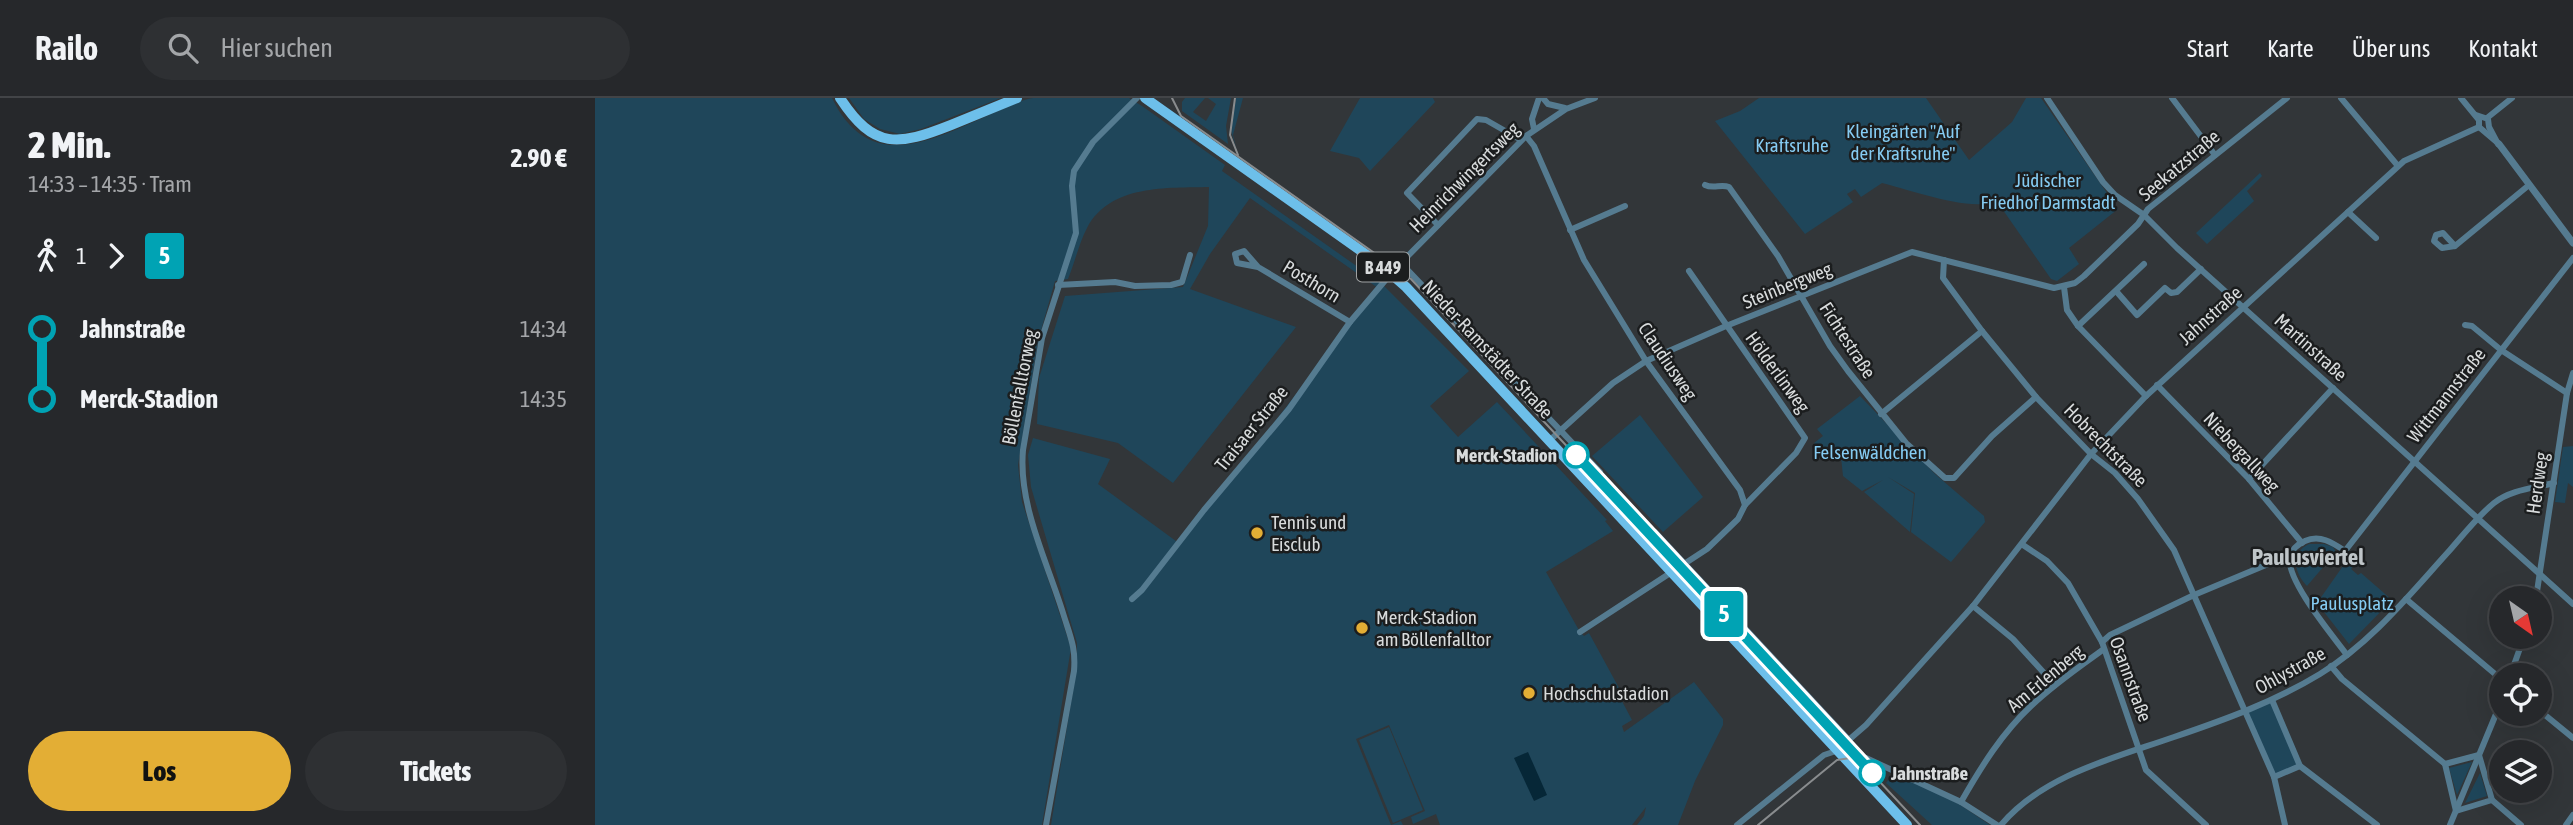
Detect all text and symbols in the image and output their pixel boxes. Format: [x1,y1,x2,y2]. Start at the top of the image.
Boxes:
search box [140,17,630,80]
text: Railo [35,29,98,67]
icon: search [164,29,202,67]
text: Hier suchen [220,33,333,63]
text: Start [2187,35,2229,62]
text: Karte [2267,35,2314,62]
text: Über uns [2352,35,2430,62]
text: Kontakt [2468,35,2538,62]
street label: Heinrichwingertsweg [1404,117,1524,237]
park label: Kleingärten "Auf der Kraftsruhe" [1846,120,1960,164]
text: 2 Min. [28,123,110,166]
street label: Seekatzstraße [2134,125,2224,205]
park label: Kraftsruhe [1755,134,1829,156]
text: 2.90 € [510,143,567,173]
park label: Jüdischer Friedhof Darmstadt [1980,169,2116,213]
text: 14:33 – 14:35 · Tram [28,171,192,197]
icon: walk [28,237,66,275]
icon: forward [97,237,135,275]
text: 5 [159,242,170,269]
text: 1 [76,243,87,269]
road number: B 449 [1357,252,1409,282]
street label: Posthorn [1279,255,1345,307]
street label: Steinbergweg [1739,257,1836,313]
street label: Nieder-Ramstädter Straße [1418,275,1558,423]
street label: Jahnstraße [2174,281,2246,349]
street label: Fichtestraße [1815,298,1881,382]
street label: Martinstraße [2270,309,2352,385]
text: Jahnstraße [80,314,186,344]
text: 14:34 [520,316,567,342]
street label: Claudiusweg [1634,318,1702,405]
street label: Böllenfalltorweg [997,326,1041,447]
street label: Hölderlinweg [1741,327,1815,417]
street label: Wittmannstraße [2402,343,2490,447]
street label: Traisaer Straße [1210,381,1292,475]
text: Merck-Stadion [80,384,218,414]
text: 14:35 [520,386,567,412]
street label: Hobrechtstraße [2060,399,2152,491]
street label: Niebergallweg [2199,407,2285,497]
park label: Felsenwäldchen [1813,441,1927,463]
marker: Merck-Stadion [1563,442,1589,468]
place label: Merck-Stadion [1456,444,1557,466]
street label: Herdweg [2522,450,2552,515]
place label: Tennis und Eisclub [1271,511,1346,555]
marker: Tennis und Eisclub [1249,525,1265,541]
district label: Paulusviertel [2252,544,2365,570]
north arrow [2489,586,2551,649]
map controls [2489,586,2552,803]
line badge: 5 [1701,591,1747,637]
park label: Paulusplatz [2310,592,2394,614]
text: 5 [1718,600,1730,627]
place label: Merck-Stadion am Böllenfalltor [1376,606,1491,650]
marker: Merck-Stadion am Böllenfalltor [1354,620,1370,636]
street label: Osannstraße [2105,633,2157,725]
street label: Am Erlenberg [2002,639,2088,716]
street label: Ohlystraße [2251,642,2329,698]
button: locate [2489,663,2552,726]
place label: Hochschulstadion [1543,682,1669,704]
marker: Hochschulstadion [1521,685,1537,701]
button: Los [28,731,291,811]
button: Tickets [305,731,567,811]
button: layers [2489,740,2552,803]
marker: Jahnstraße [1859,760,1885,786]
place label: Jahnstraße [1890,762,1969,784]

